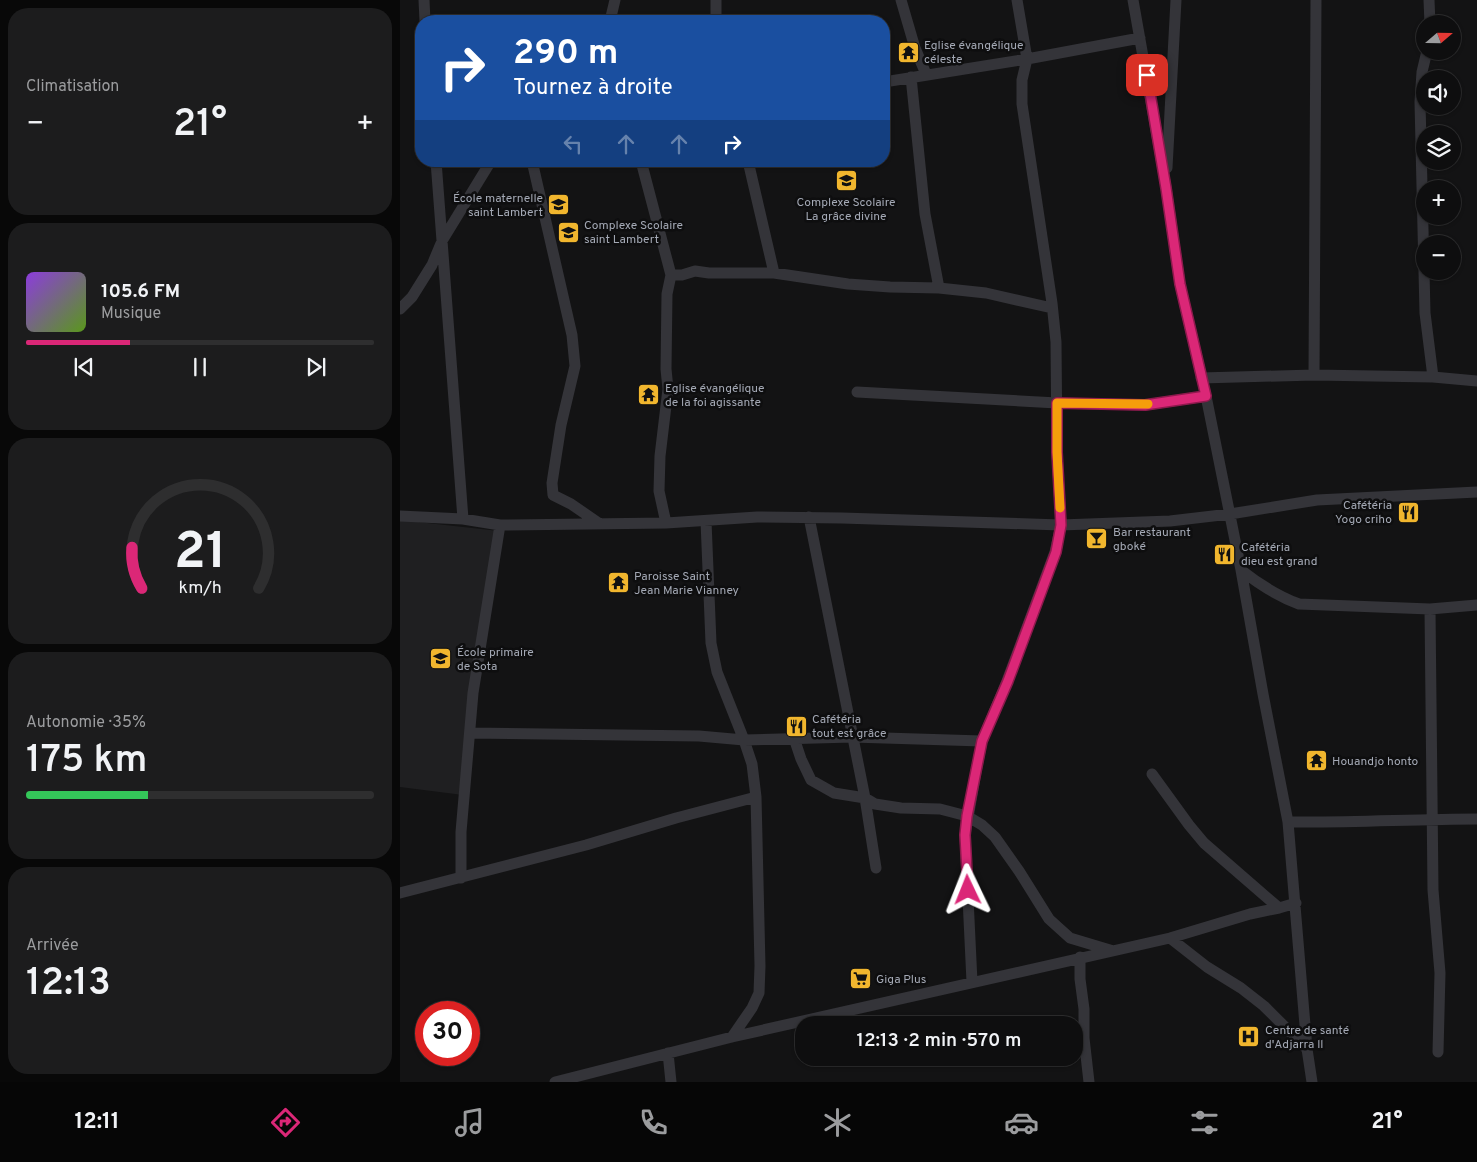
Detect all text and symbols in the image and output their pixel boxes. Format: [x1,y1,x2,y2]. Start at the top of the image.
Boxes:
north arrow [1416,15,1461,60]
map controls [1416,15,1461,280]
text: 290 m [513,32,618,76]
icon: right [430,35,495,100]
place label: Eglise évangélique céleste [924,38,1024,68]
temple icon: Eglise évangélique céleste [896,40,920,64]
pin [1126,54,1168,96]
icon: arrive [1133,61,1161,89]
button: sound [1416,70,1461,115]
text: Tournez à droite [513,75,673,102]
text: Climatisation [26,77,119,97]
text: 21° [173,101,227,150]
text: − [26,107,44,143]
text: + [356,107,374,143]
button: layers [1416,125,1461,170]
icon: left [559,130,587,158]
icon: ahead [612,130,640,158]
icon: ahead [665,130,693,158]
icon: right [718,130,746,158]
school or university icon: Complexe Scolaire La grâce divine [834,169,858,193]
button: + [1416,180,1461,225]
place label: École maternelle saint Lambert [453,191,543,221]
school or university icon: École maternelle saint Lambert [547,193,571,217]
place label: Complexe Scolaire La grâce divine [796,195,896,225]
place label: Complexe Scolaire saint Lambert [584,218,683,248]
school or university icon: Complexe Scolaire saint Lambert [556,220,580,244]
button: − [1416,235,1461,280]
text: 105.6 FM [101,280,180,304]
text: Musique [101,304,161,324]
icon: previous [70,353,98,381]
icon: pause [186,353,214,381]
icon: next [302,353,330,381]
place label: Eglise évangélique de la foi agissante [665,381,765,411]
temple icon: Eglise évangélique de la foi agissante [637,383,661,407]
place label: Cafétéria Yogo criho [1335,498,1392,528]
restaurant icon: Cafétéria Yogo criho [1396,500,1420,524]
text: 21 [174,521,226,587]
place label: Bar restaurant gboké [1113,525,1191,555]
bar icon: Bar restaurant gboké [1085,527,1109,551]
place label: Cafétéria dieu est grand [1241,540,1317,570]
restaurant icon: Cafétéria dieu est grand [1213,542,1237,566]
place label: Paroisse Saint Jean Marie Vianney [634,569,739,599]
temple icon: Paroisse Saint Jean Marie Vianney [606,571,630,595]
text: km/h [178,577,222,600]
place label: École primaire de Sota [457,645,534,675]
school or university icon: École primaire de Sota [429,647,453,671]
place label: Cafétéria tout est grâce [812,712,887,742]
text: Autonomie · 35% [26,713,146,733]
restaurant icon: Cafétéria tout est grâce [784,714,808,738]
text: 175 km [26,737,148,786]
temple icon: Houandjo honto [1304,749,1328,773]
place label: Houandjo honto [1332,754,1419,770]
position arrow [941,863,993,915]
text: Arrivée [26,936,79,956]
text: 12:13 [26,960,111,1009]
supermarket icon: Giga Plus [848,967,872,991]
place label: Giga Plus [876,972,926,988]
speed limit sign: 30 [415,1001,480,1066]
place label: Centre de santé d'Adjarra ll [1265,1023,1349,1053]
hospital icon: Centre de santé d'Adjarra ll [1237,1025,1261,1049]
text: 12:13 · 2 min · 570 m [856,1029,1022,1053]
icon: directions [268,1105,303,1140]
icon: music [452,1105,487,1140]
icon: phone [636,1105,671,1140]
icon: climate [820,1105,855,1140]
icon: car [1004,1105,1039,1140]
icon: filters [1187,1105,1222,1140]
text: 12:11 [74,1109,120,1136]
text: 21° [1371,1109,1403,1136]

